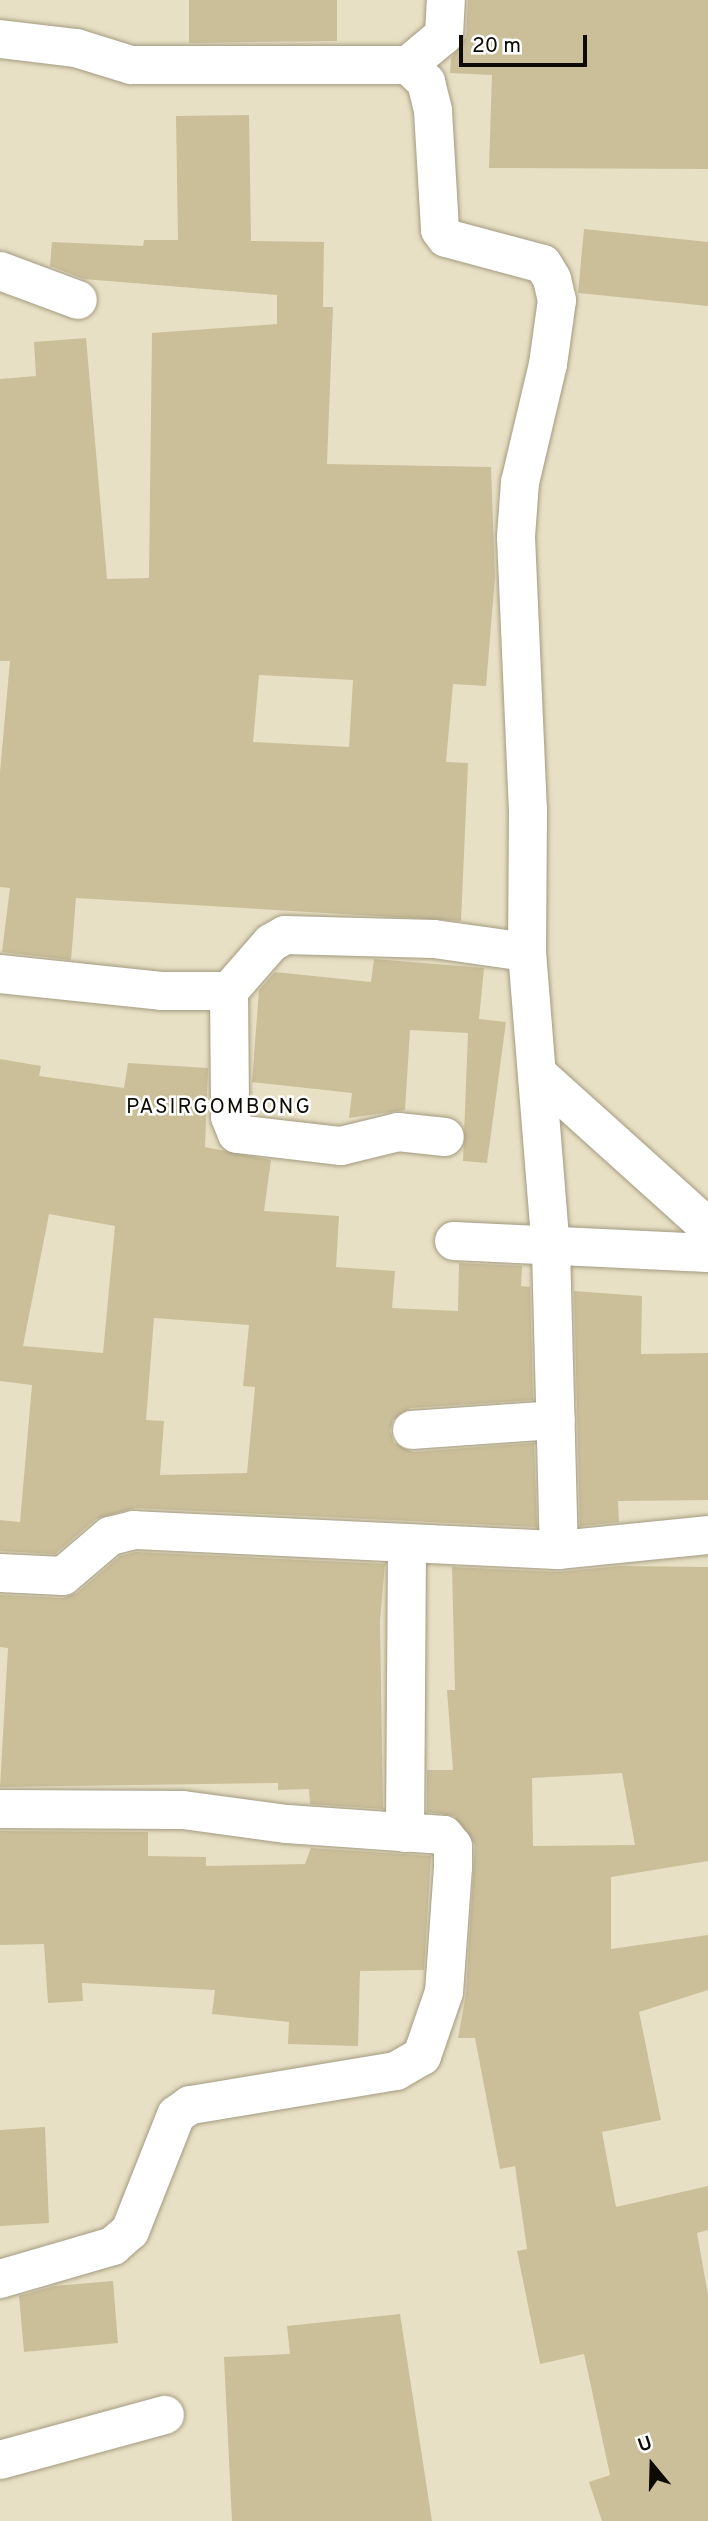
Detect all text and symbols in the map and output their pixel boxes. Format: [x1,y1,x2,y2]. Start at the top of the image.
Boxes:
scale bar [463,21,591,65]
text: 20 m [472,33,521,60]
district label: PASIRGOMBONG [128,1095,310,1121]
north arrow [617,2430,687,2500]
text: U [635,2432,655,2459]

